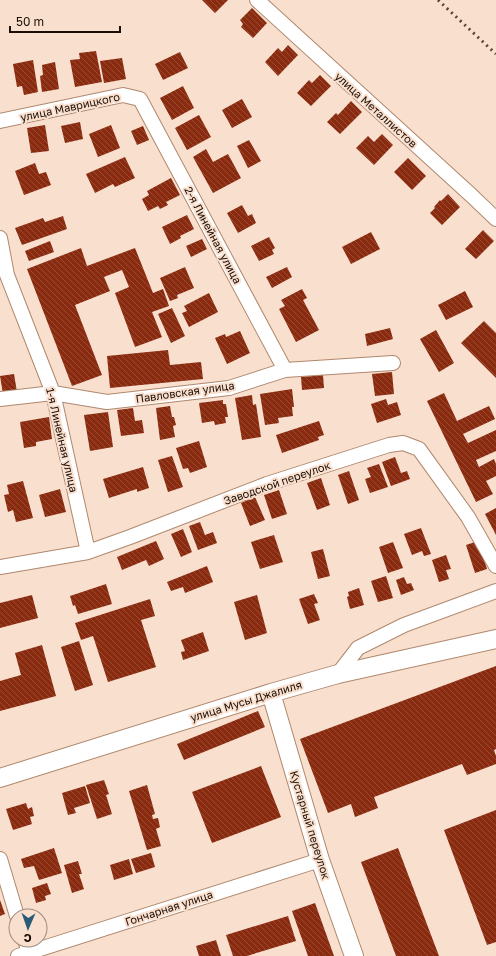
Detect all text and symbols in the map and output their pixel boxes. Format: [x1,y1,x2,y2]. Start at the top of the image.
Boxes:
scale bar [10,8,120,34]
text: 50 m [16,14,44,29]
street label: улица Металлистов [333,69,420,150]
street label: улица Маврицкого [19,90,121,123]
street label: 2-я Линейная улица [182,184,245,286]
street label: Павловская улица [135,378,235,405]
street label: 1-я Линейная улица [44,386,81,494]
street label: Заводской переулок [222,458,333,507]
street label: улица Мусы Джалиля [188,677,303,724]
street label: Кустарный переулок [288,769,333,881]
street label: Гончарная улица [123,887,214,928]
north arrow [8,908,48,948]
text: С [23,932,32,945]

